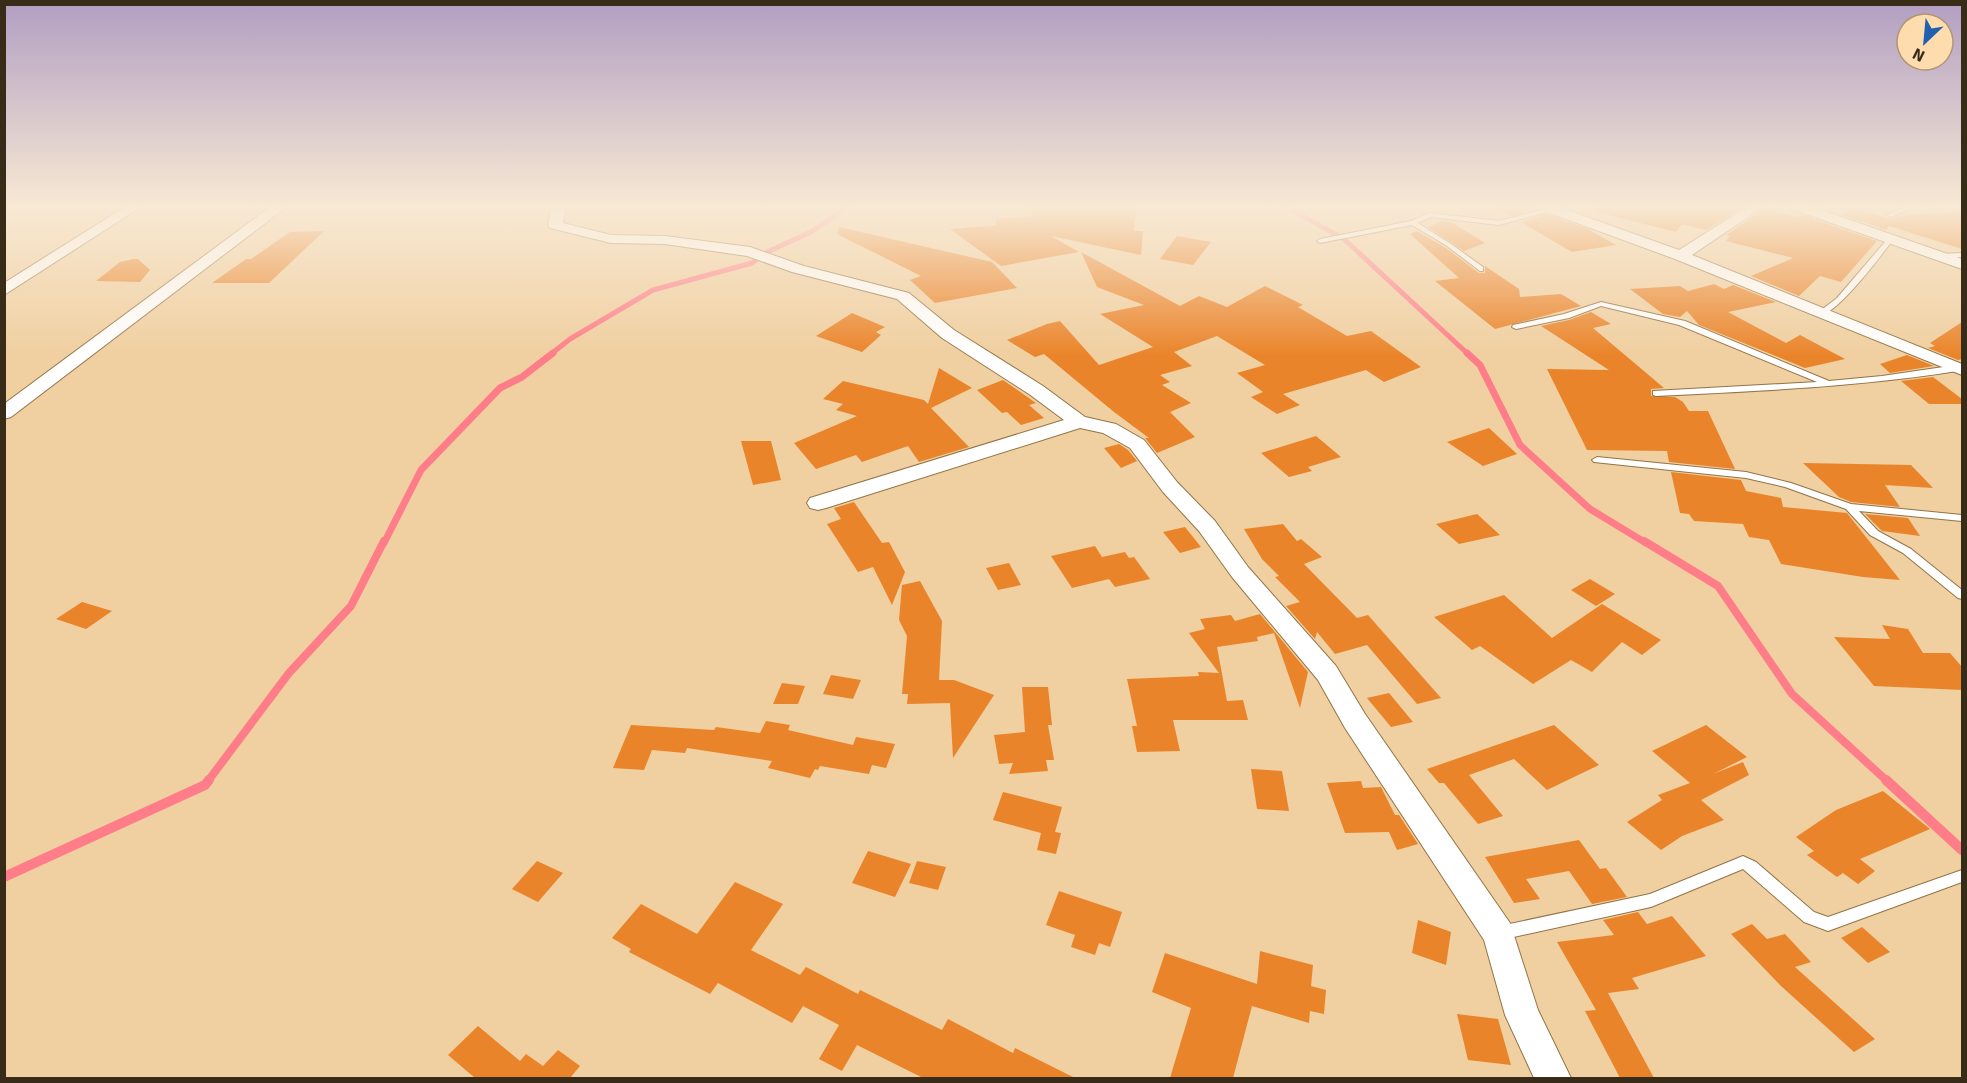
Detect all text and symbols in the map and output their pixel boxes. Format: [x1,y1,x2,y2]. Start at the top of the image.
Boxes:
north arrow [1895,12,1955,72]
text: N [1909,43,1928,66]

